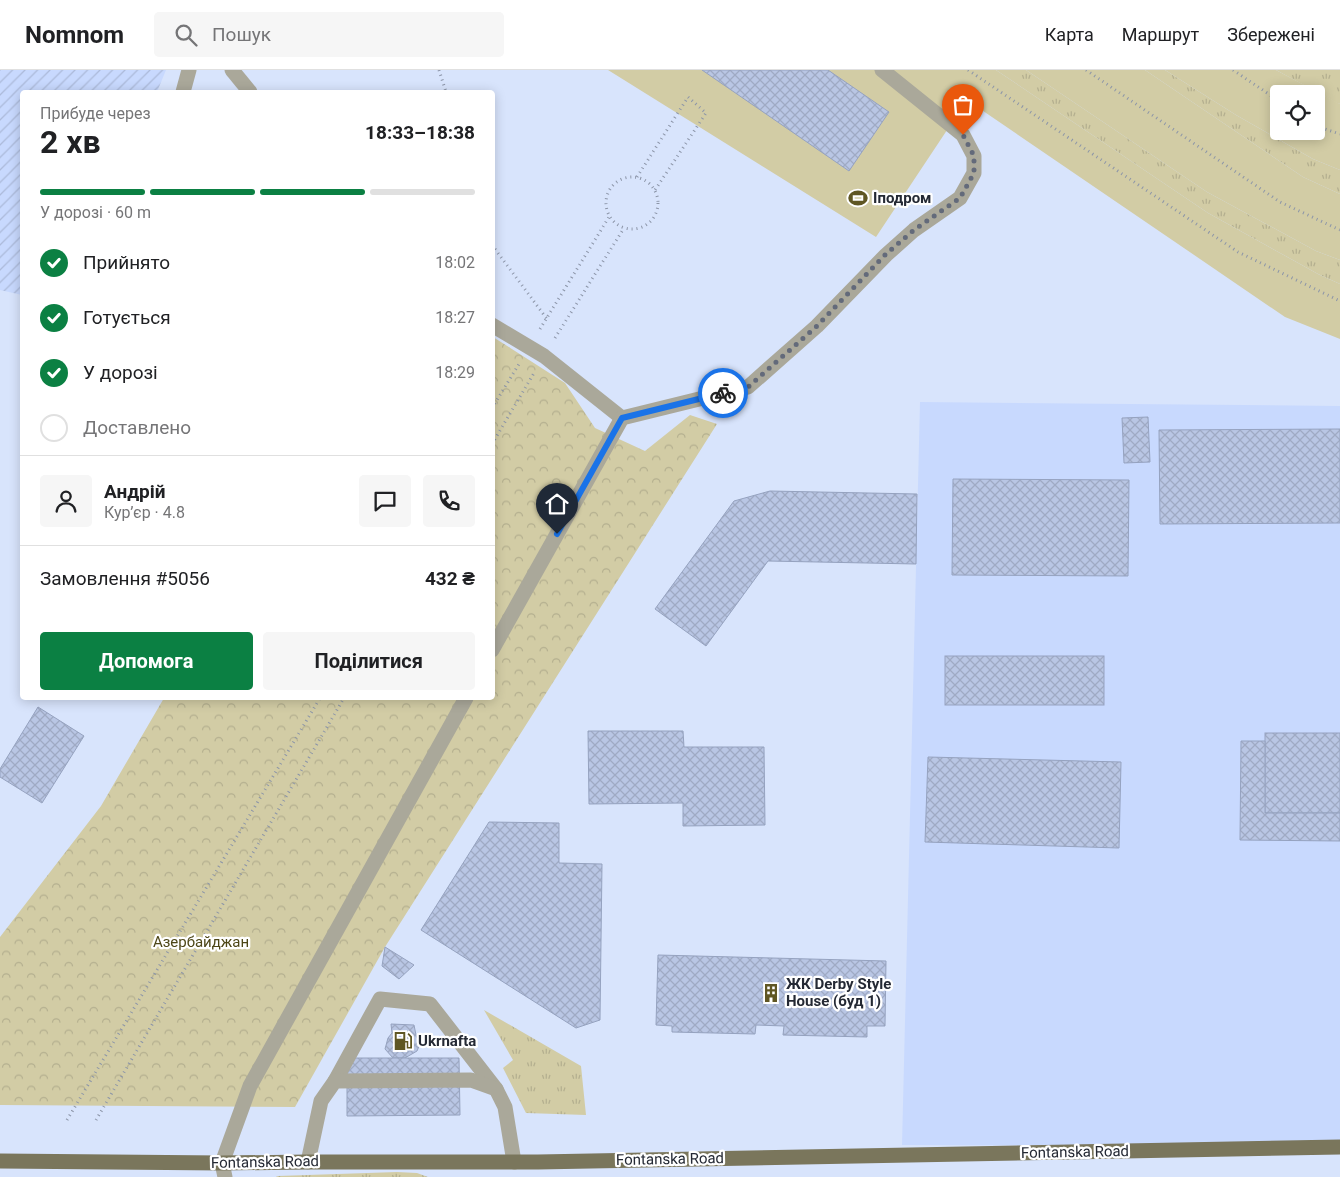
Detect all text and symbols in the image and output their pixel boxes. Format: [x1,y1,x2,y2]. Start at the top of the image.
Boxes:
search box [154,12,504,57]
text: Nomnom [25,21,124,49]
icon: search [172,21,200,49]
text: Пошук [212,23,271,46]
text: Карта [1045,24,1094,45]
text: Маршрут [1122,24,1199,45]
text: Збережені [1227,24,1315,45]
pin [942,84,984,135]
map controls [1270,85,1325,140]
button: locate [1270,85,1325,140]
icon: bag [949,91,977,119]
text: Прибуде через [40,104,151,123]
text: 18:33–18:38 [365,121,475,144]
text: 2 хв [40,123,101,161]
sports icon: Іподром [847,187,869,209]
place label: Іподром [873,189,932,207]
text: У дорозі · 60 m [40,203,151,222]
icon: check [40,249,68,277]
text: Прийнято [83,251,170,274]
text: 18:02 [435,253,475,272]
icon: check [40,304,68,332]
text: Готується [83,306,171,329]
text: 18:27 [435,308,475,327]
icon: check [40,359,68,387]
text: У дорозі [83,361,158,384]
text: 18:29 [435,363,475,382]
courier [698,368,748,418]
icon: bike [709,379,737,407]
text: Доставлено [83,416,191,439]
button: person [40,475,92,527]
button: chat [359,475,411,527]
button: phone [423,475,475,527]
text: Андрій [104,480,166,503]
pin [536,483,578,534]
icon: home [543,490,571,518]
text: Кур’єр · 4.8 [104,503,185,522]
text: Замовлення #5056 [40,567,210,590]
text: 432 ₴ [425,567,475,590]
button: Допомога [40,632,253,690]
button: Поділитися [263,632,475,690]
park label: Азербайджан [153,933,249,951]
place label: ЖК Derby Style House (буд 1) [786,975,891,1010]
building icon: ЖК Derby Style House (буд 1) [760,982,782,1004]
fuel station icon: Ukrnafta [392,1030,414,1052]
place label: Ukrnafta [418,1032,476,1050]
street label: Fontanska Road [1021,1142,1129,1162]
street label: Fontanska Road [616,1149,724,1169]
street label: Fontanska Road [211,1152,319,1172]

